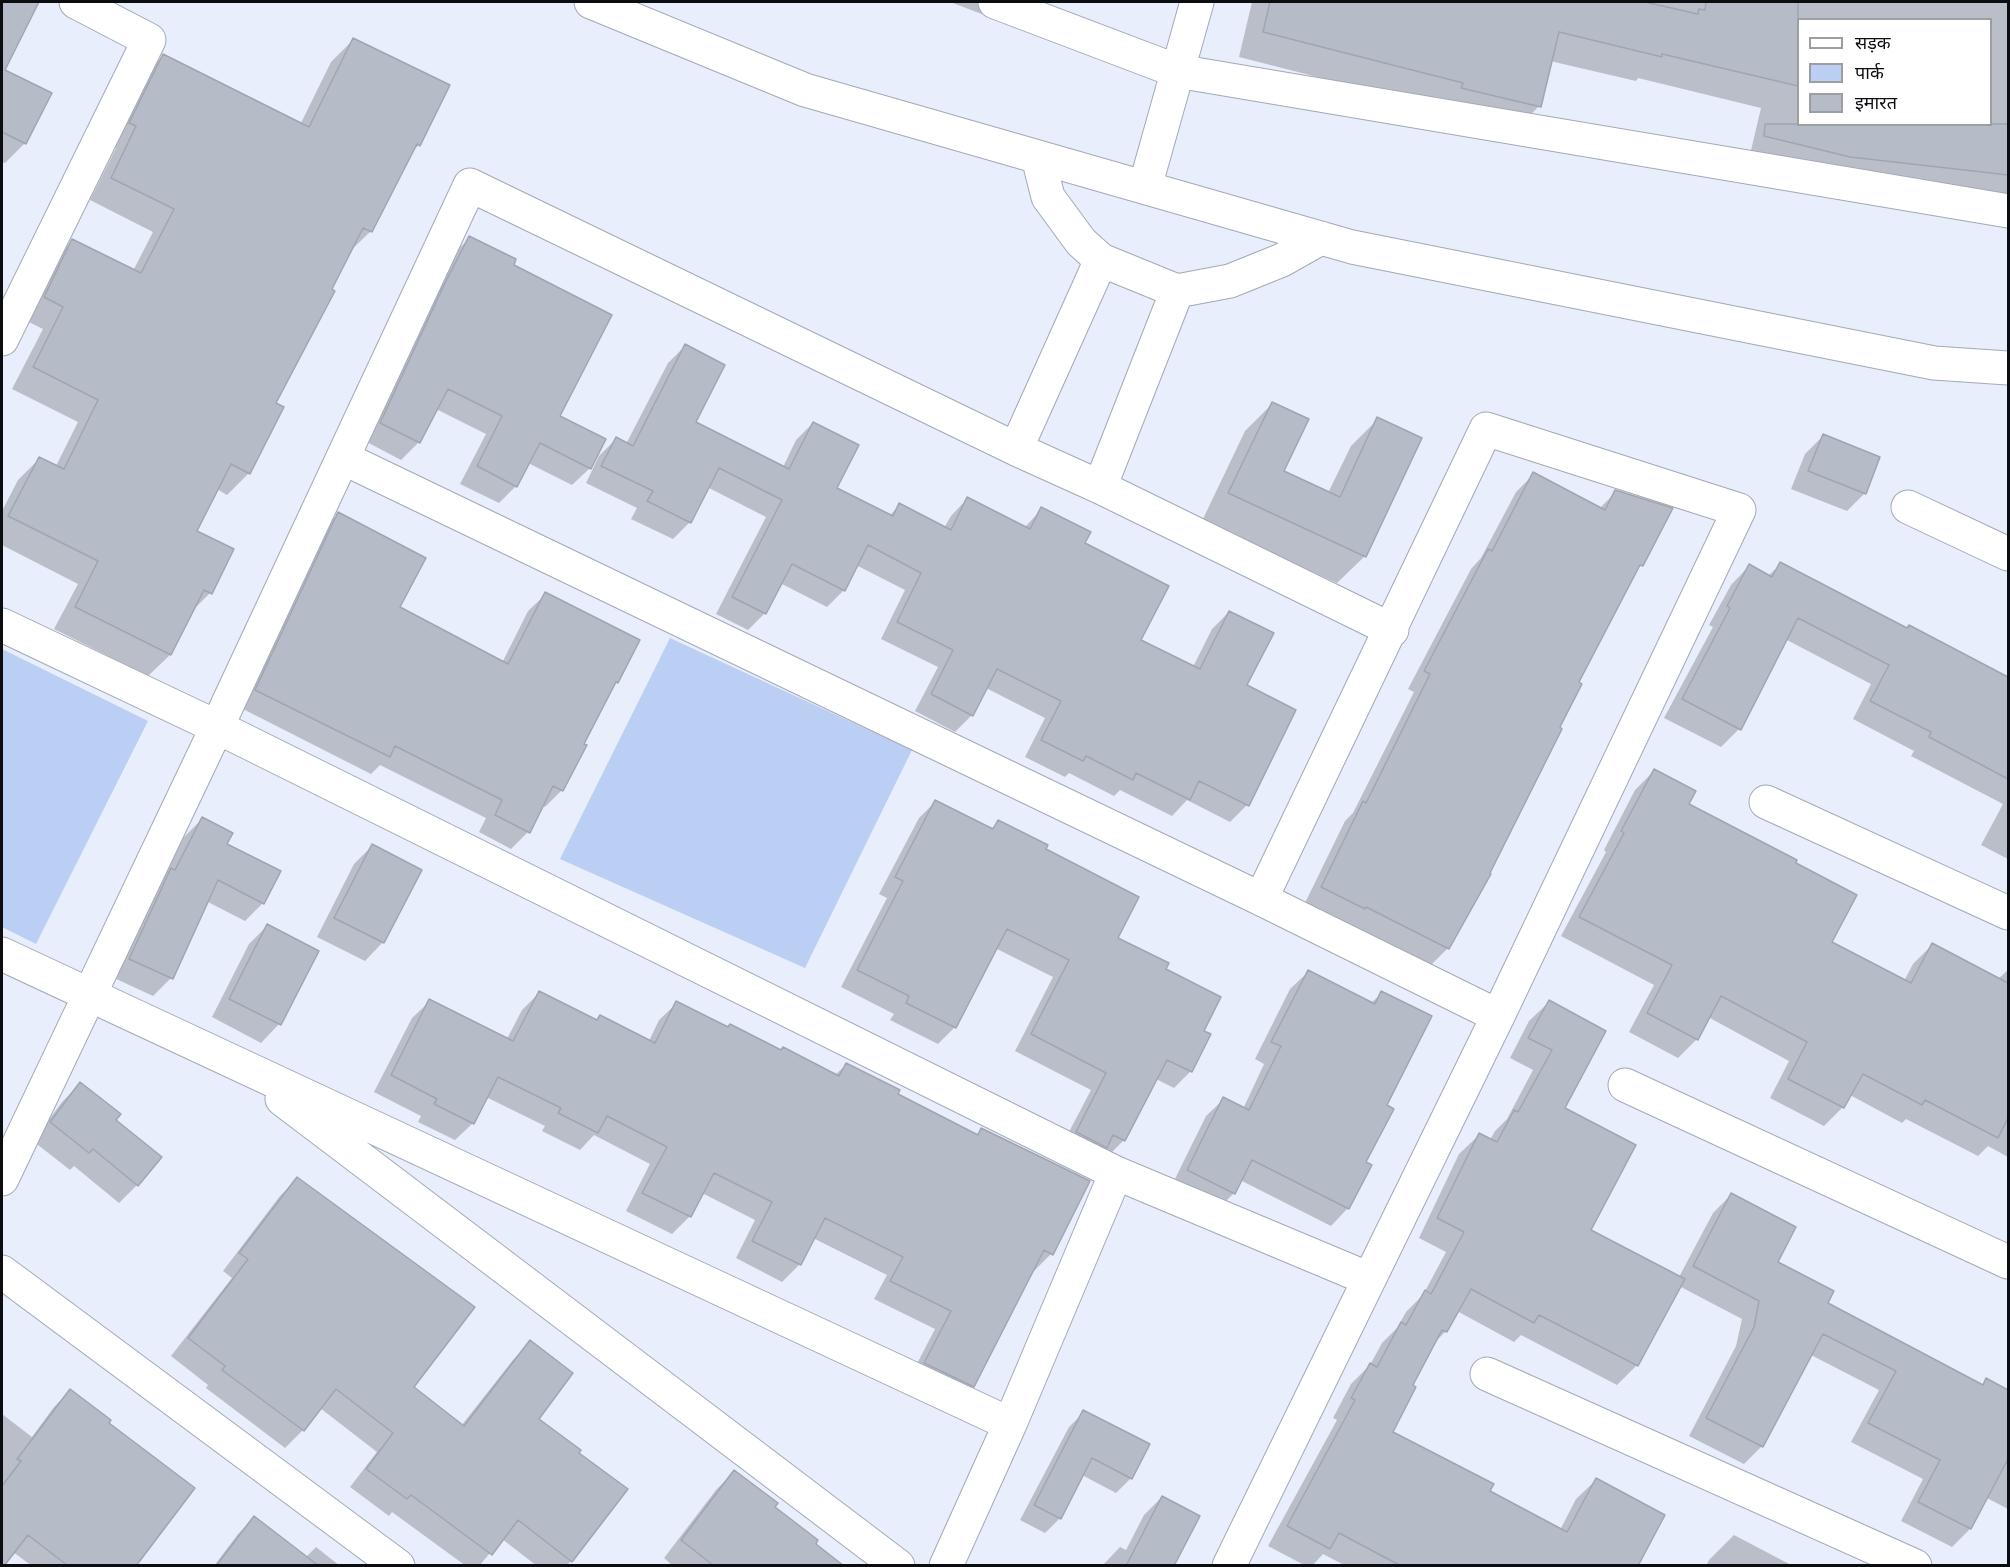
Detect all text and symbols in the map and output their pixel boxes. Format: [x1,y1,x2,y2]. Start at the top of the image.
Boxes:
legend [1797,18,1992,126]
text: सड़क [1855,31,1891,55]
text: पार्क [1855,61,1884,85]
text: इमारत [1855,91,1897,115]

